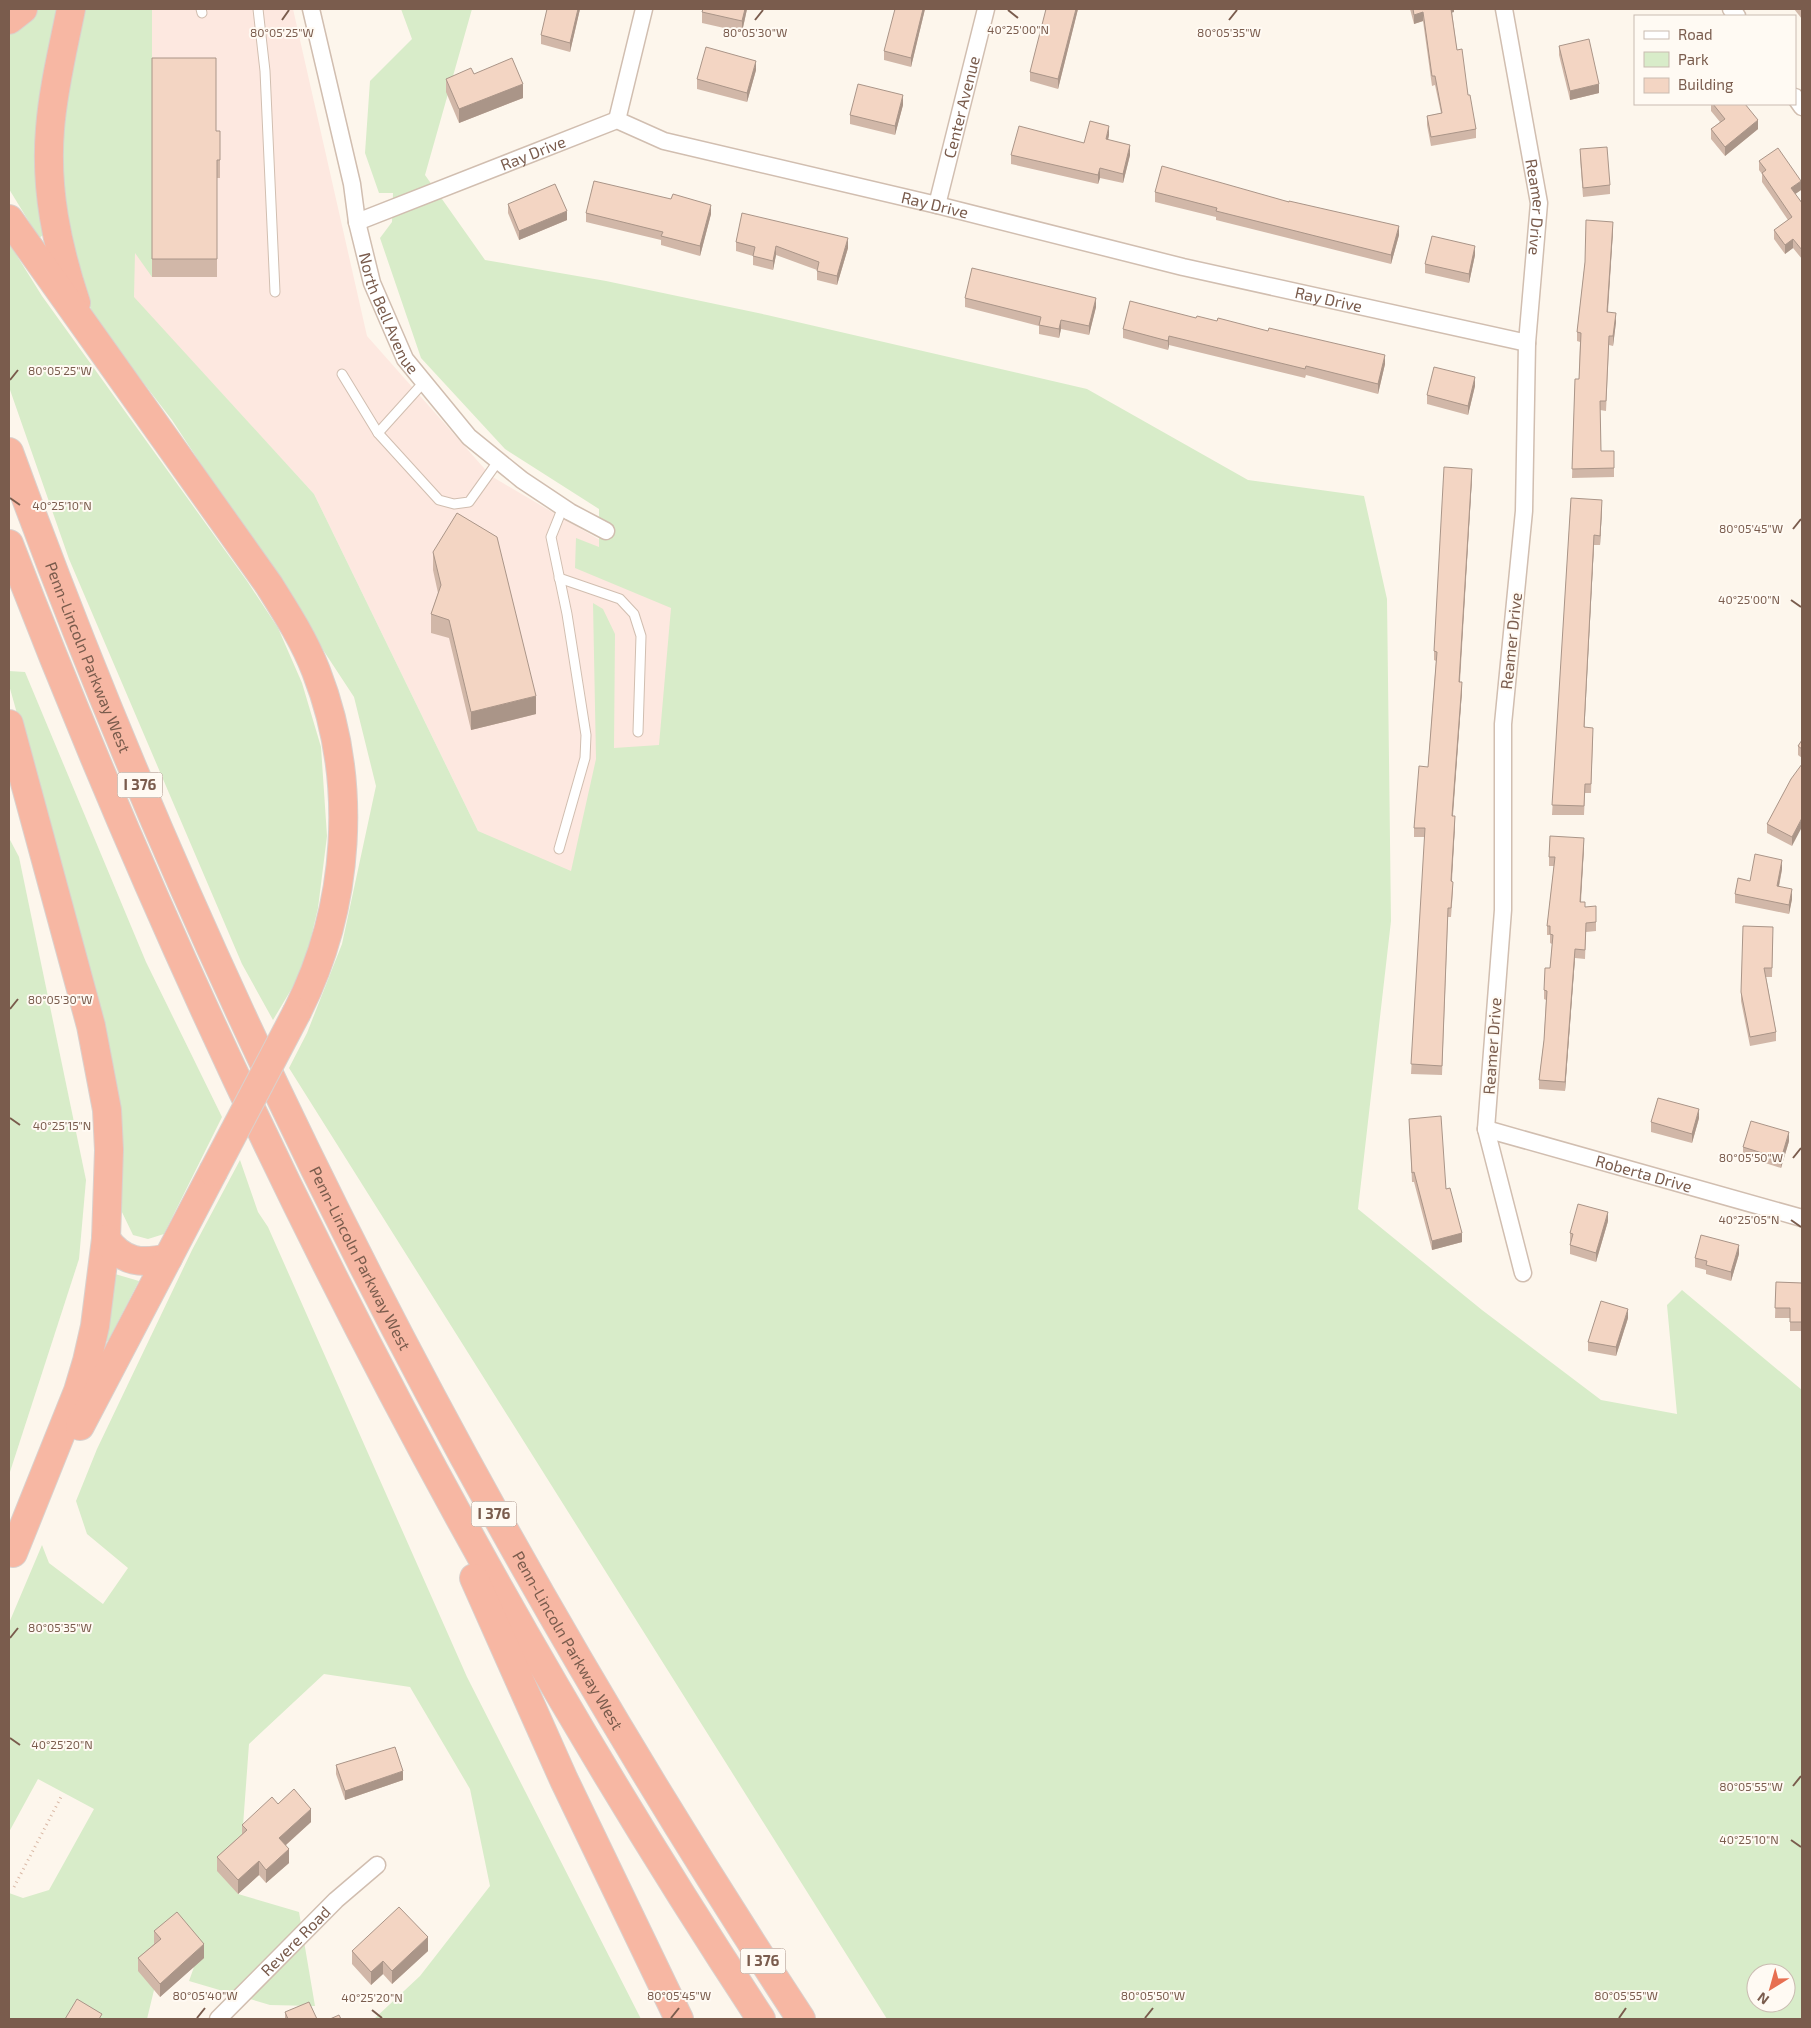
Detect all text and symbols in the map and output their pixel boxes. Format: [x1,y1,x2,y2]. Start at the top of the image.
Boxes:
legend [1634,15,1796,105]
text: 40°25'00"N [987,22,1049,36]
text: 80°05'25"W [250,25,314,39]
text: 80°05'30"W [723,25,787,39]
text: 80°05'35"W [1197,25,1261,39]
text: Road [1678,25,1713,43]
text: Park [1678,50,1709,68]
street label: Center Avenue [939,54,983,160]
text: Building [1678,75,1734,93]
street label: Ray Drive [497,131,568,174]
street label: Reamer Drive [1522,157,1549,256]
street label: Ray Drive [900,187,970,222]
street label: North Bell Avenue [356,251,423,377]
street label: Ray Drive [1293,282,1364,315]
text: 80°05'25"W [28,363,92,377]
text: 40°25'10"N [32,498,92,512]
text: 80°05'45"W [1719,521,1783,535]
street label: Penn-Lincoln Parkway West [42,559,135,755]
street label: Reamer Drive [1496,592,1525,690]
text: 40°25'00"N [1718,592,1780,606]
road number: I 376 [118,772,162,798]
text: 80°05'30"W [28,992,92,1006]
street label: Reamer Drive [1479,997,1504,1095]
text: 40°25'15"N [33,1118,91,1132]
street label: Roberta Drive [1594,1150,1694,1196]
text: 80°05'50"W [1719,1150,1783,1164]
street label: Penn-Lincoln Parkway West [306,1163,415,1353]
text: 40°25'05"N [1718,1212,1780,1226]
road number: I 376 [472,1502,516,1526]
street label: Penn-Lincoln Parkway West [509,1547,628,1733]
text: 80°05'35"W [28,1620,92,1634]
text: 40°25'20"N [31,1737,93,1751]
text: 80°05'55"W [1719,1779,1783,1793]
text: 40°25'10"N [1719,1832,1779,1846]
street label: Revere Road [256,1902,334,1979]
road number: I 376 [740,1948,786,1974]
north arrow [1746,1963,1796,2013]
text: 80°05'40"W [172,1988,238,2002]
text: 80°05'45"W [647,1988,711,2002]
text: 80°05'50"W [1121,1988,1185,2002]
text: 80°05'55"W [1594,1988,1658,2002]
text: N [1754,1989,1772,2009]
text: 40°25'20"N [341,1990,403,2004]

